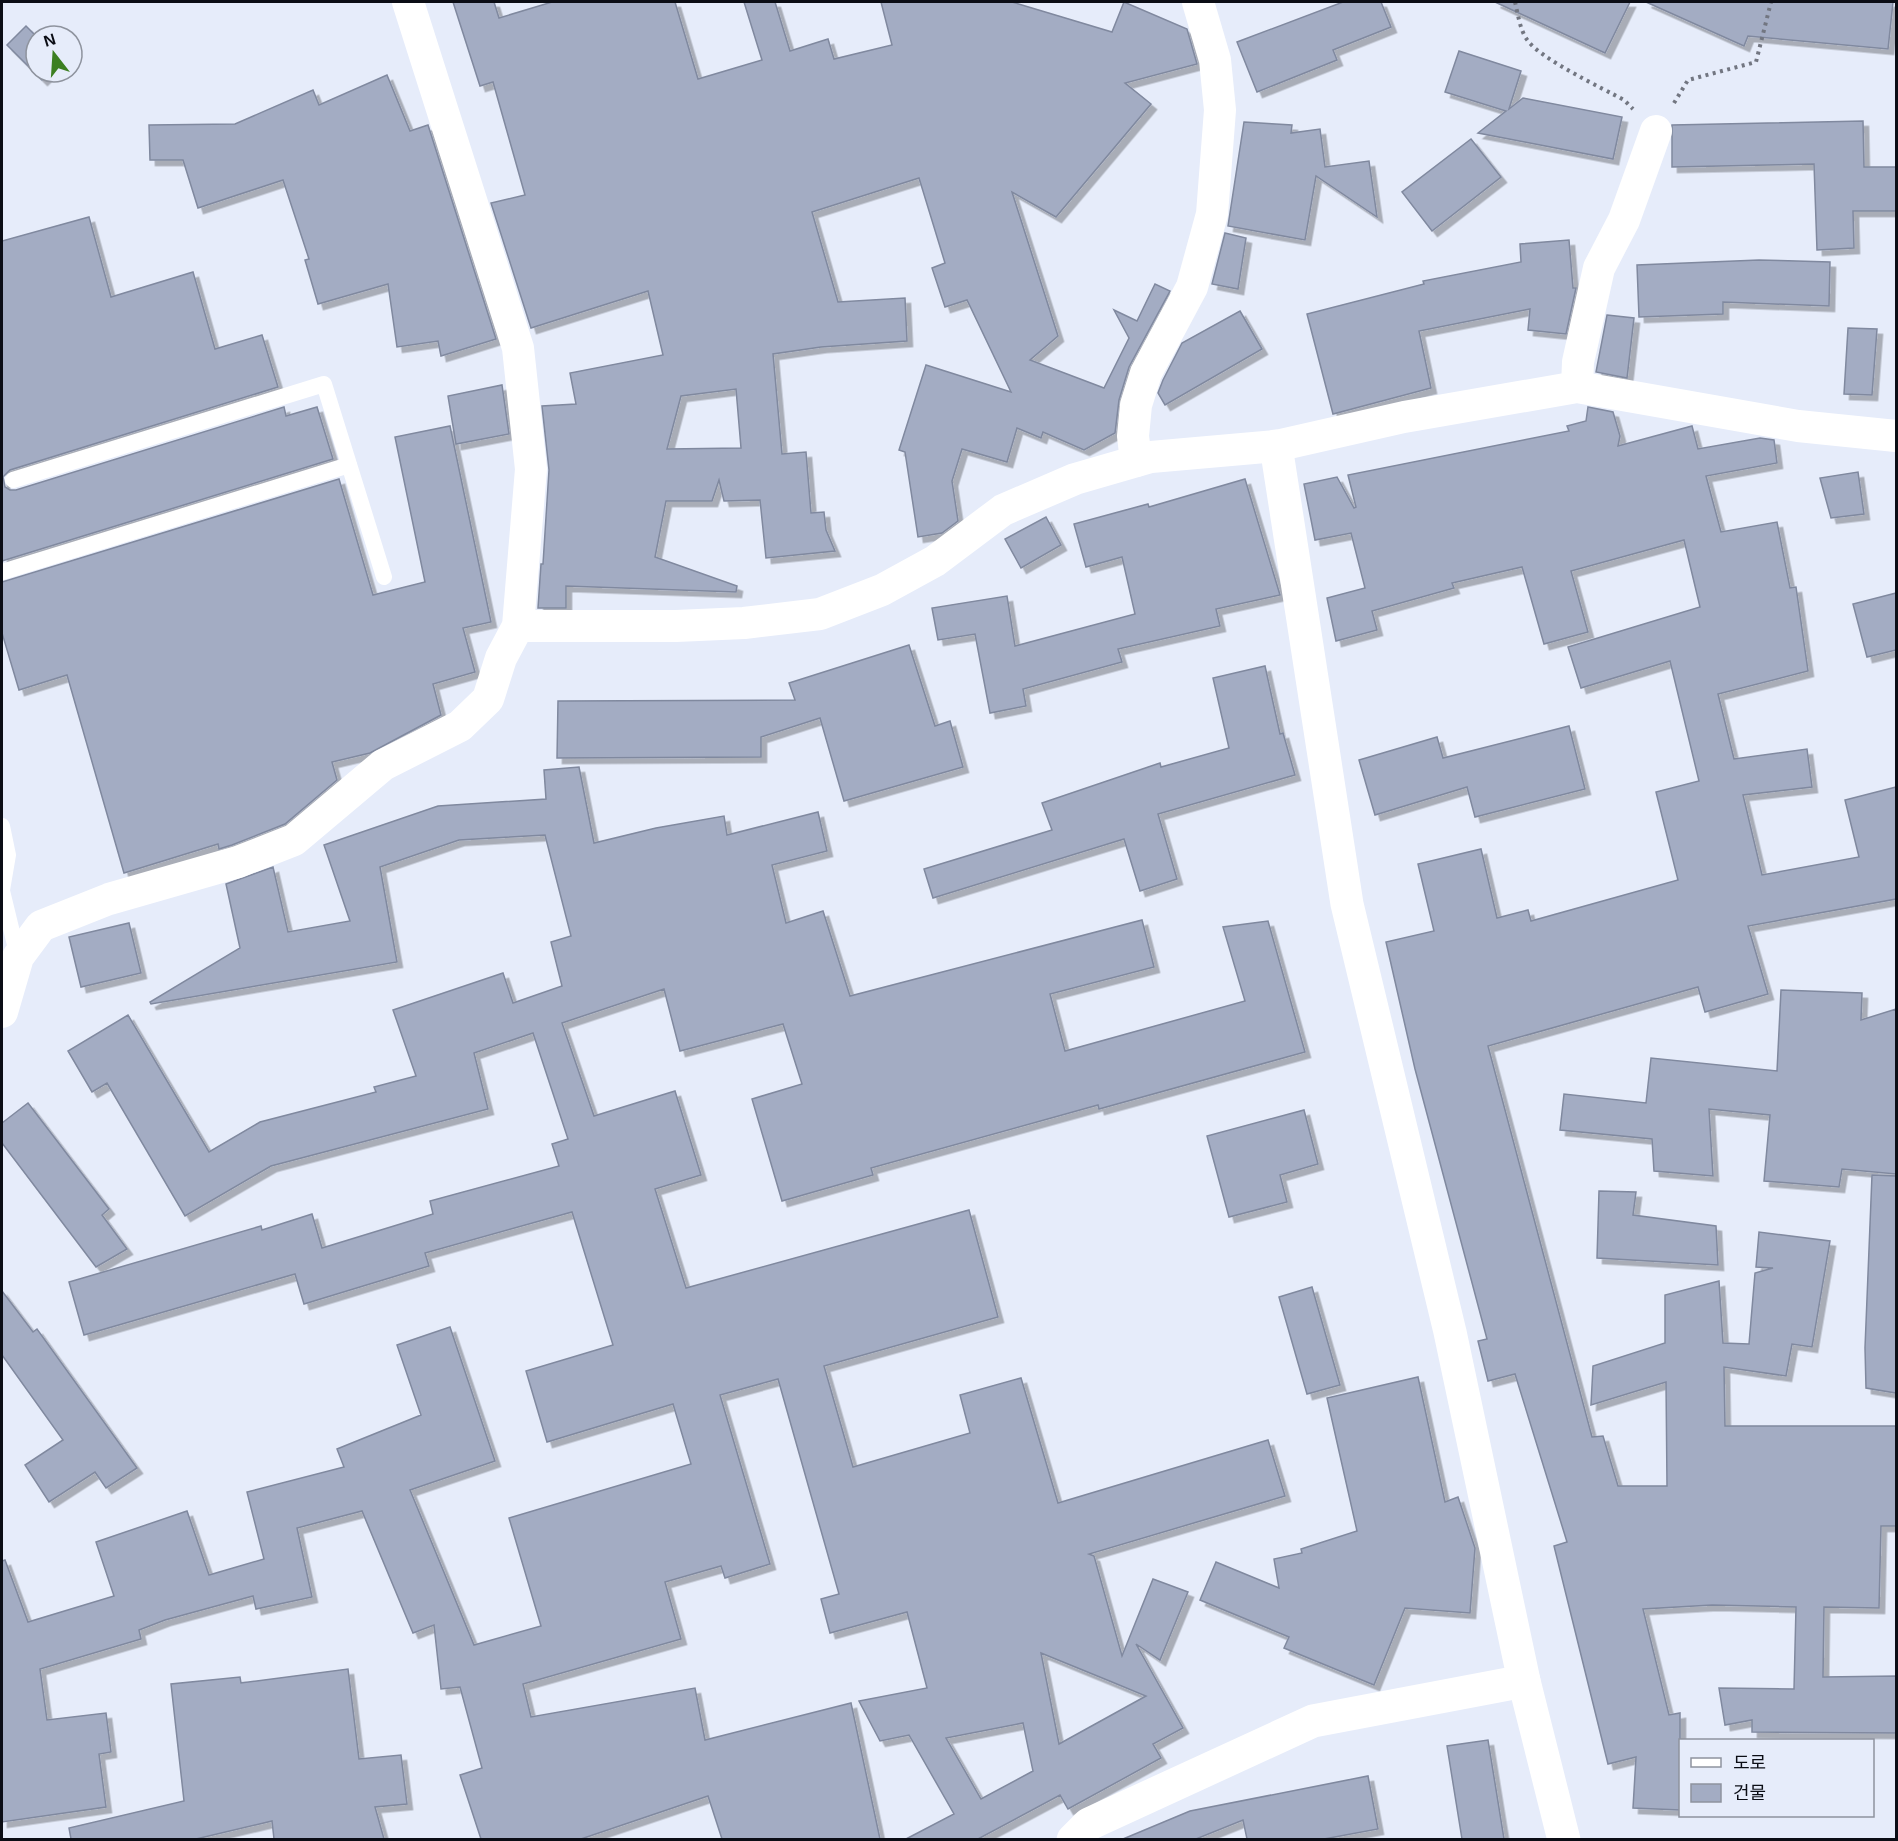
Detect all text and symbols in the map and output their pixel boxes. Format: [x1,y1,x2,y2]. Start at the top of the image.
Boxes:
north arrow [24,24,84,84]
text: N [42,30,58,50]
legend [1679,1739,1874,1817]
text: 도로 [1733,1753,1766,1773]
text: 건물 [1733,1783,1766,1803]

